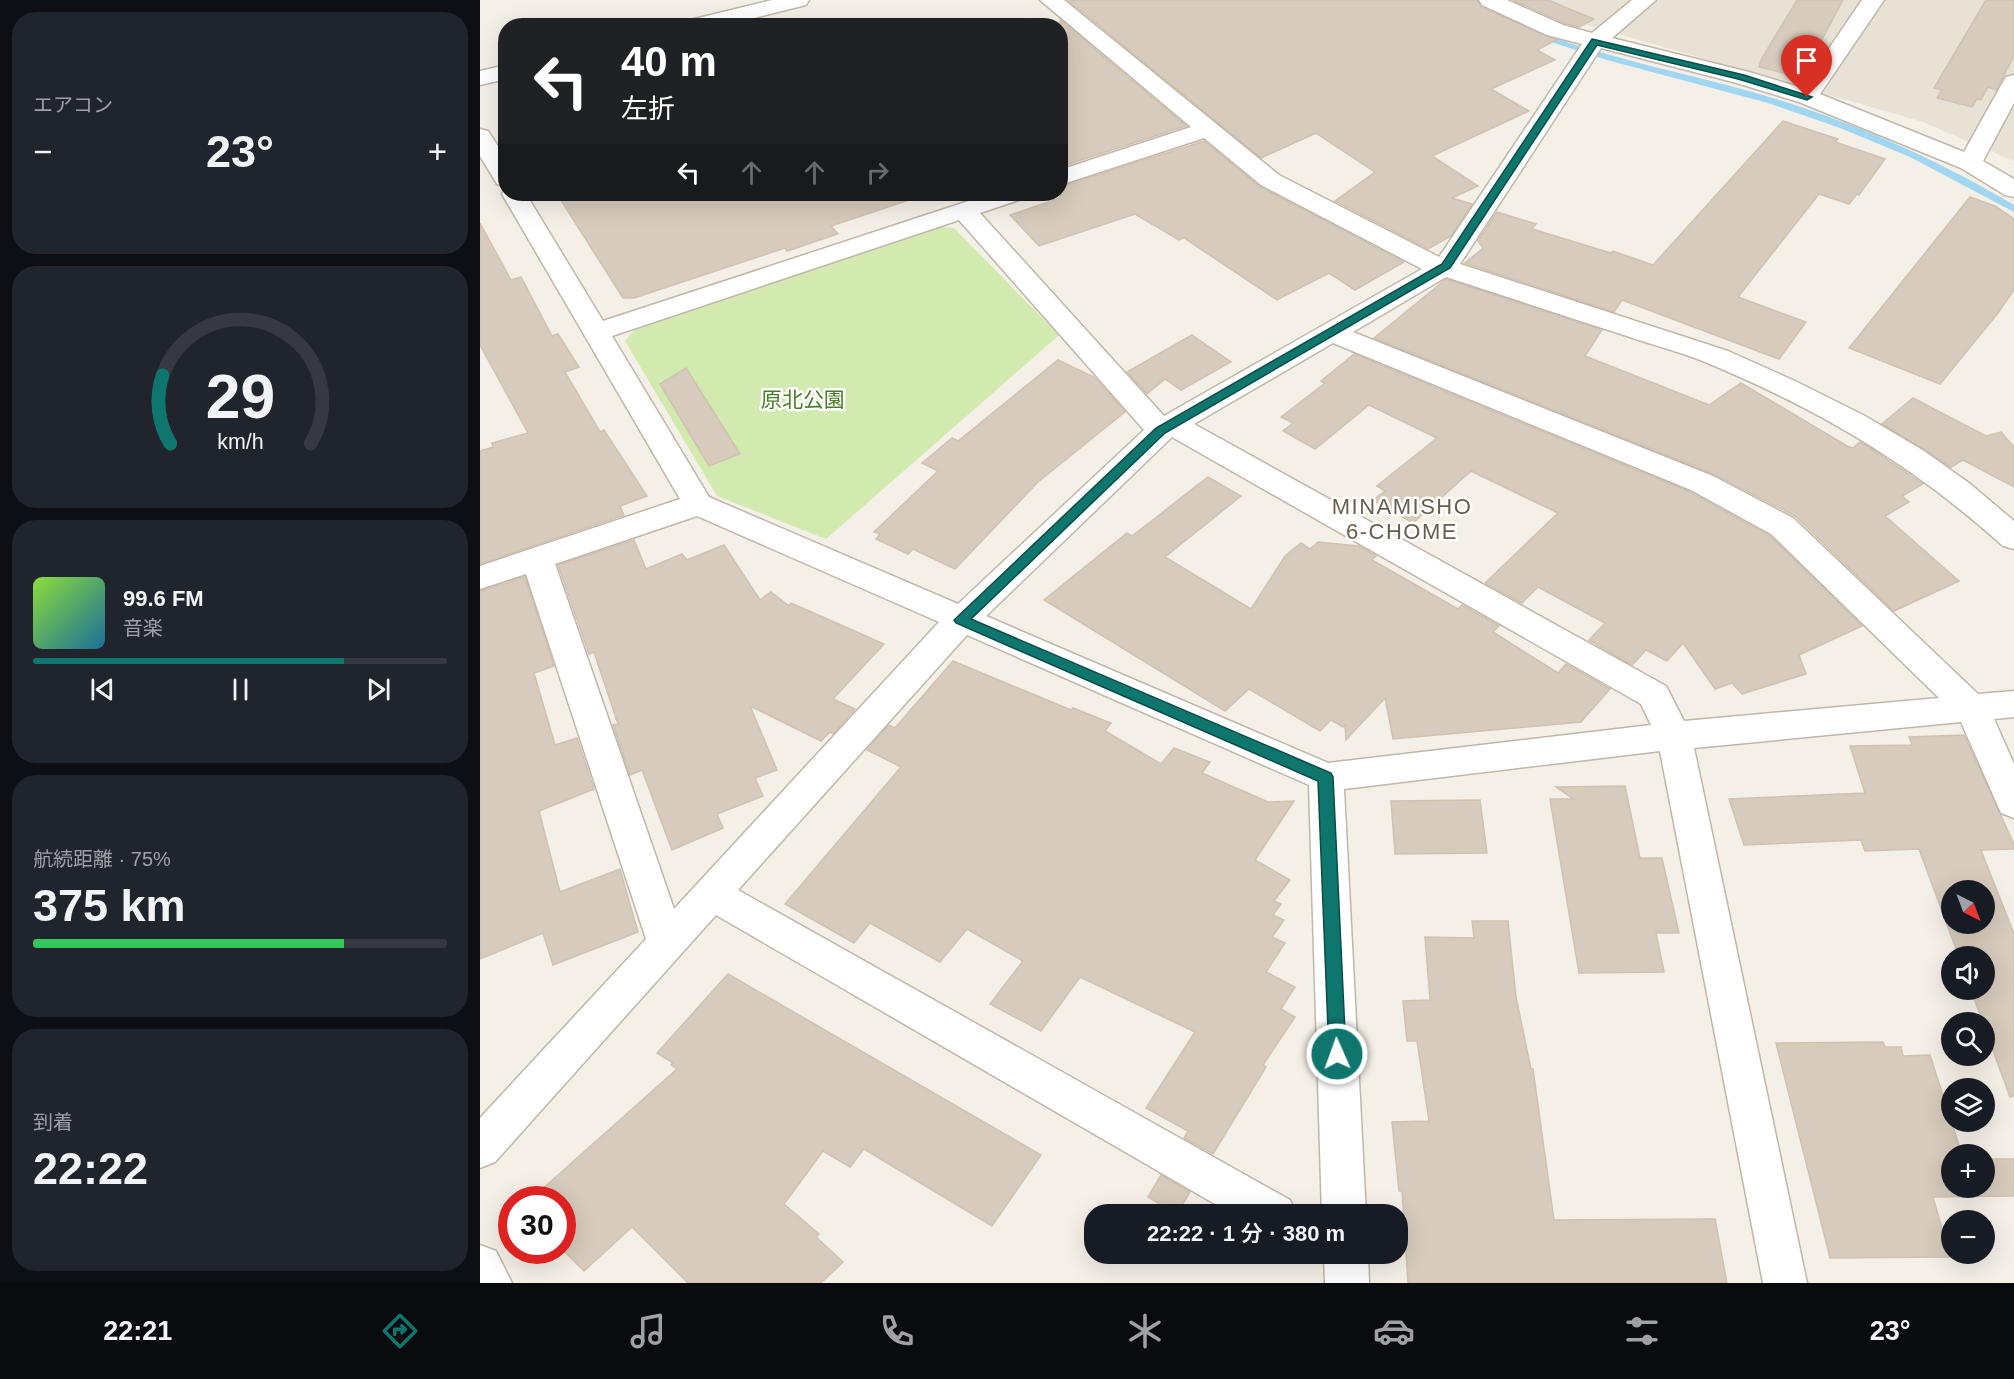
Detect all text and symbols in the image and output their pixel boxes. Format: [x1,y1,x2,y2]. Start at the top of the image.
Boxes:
pin [1781,35,1832,97]
text: 40 m [621,38,717,85]
icon: left [522,42,600,120]
icon: arrive [1790,44,1823,77]
text: エアコン [33,94,113,116]
text: 左折 [621,94,675,124]
text: 23° [206,126,274,177]
text: − [33,133,52,170]
text: + [428,133,447,170]
icon: left [672,156,705,189]
icon: ahead [735,156,768,189]
icon: ahead [798,156,831,189]
icon: right [861,156,894,189]
text: 29 [205,362,275,431]
park label: 原北公園 [761,388,845,411]
text: km/h [217,431,263,455]
district label: MINAMISHO 6-CHOME [1332,494,1472,544]
text: 99.6 FM [123,586,204,611]
text: 音楽 [123,617,163,639]
icon: previous [86,673,119,706]
icon: pause [224,673,257,706]
icon: next [362,673,395,706]
text: 航続距離 · 75% [33,848,171,870]
text: 375 km [33,880,186,931]
north arrow [1941,880,1995,934]
map controls [1941,880,1995,1264]
button: sound [1941,946,1995,1000]
button: search [1941,1012,1995,1066]
position arrow [1305,1022,1369,1086]
button: layers [1941,1078,1995,1132]
text: 到着 [33,1111,73,1133]
text: 22:22 [33,1143,148,1194]
button: + [1941,1144,1995,1198]
speed limit sign: 30 [498,1186,576,1264]
button: − [1941,1210,1995,1264]
text: 22:22 · 1 分 · 380 m [1147,1221,1345,1246]
icon: directions [379,1310,421,1352]
icon: music [627,1310,669,1352]
icon: phone [876,1310,918,1352]
icon: climate [1124,1310,1166,1352]
icon: car [1373,1310,1415,1352]
icon: filters [1621,1310,1663,1352]
text: 22:21 [103,1316,172,1346]
text: 23° [1870,1316,1911,1346]

